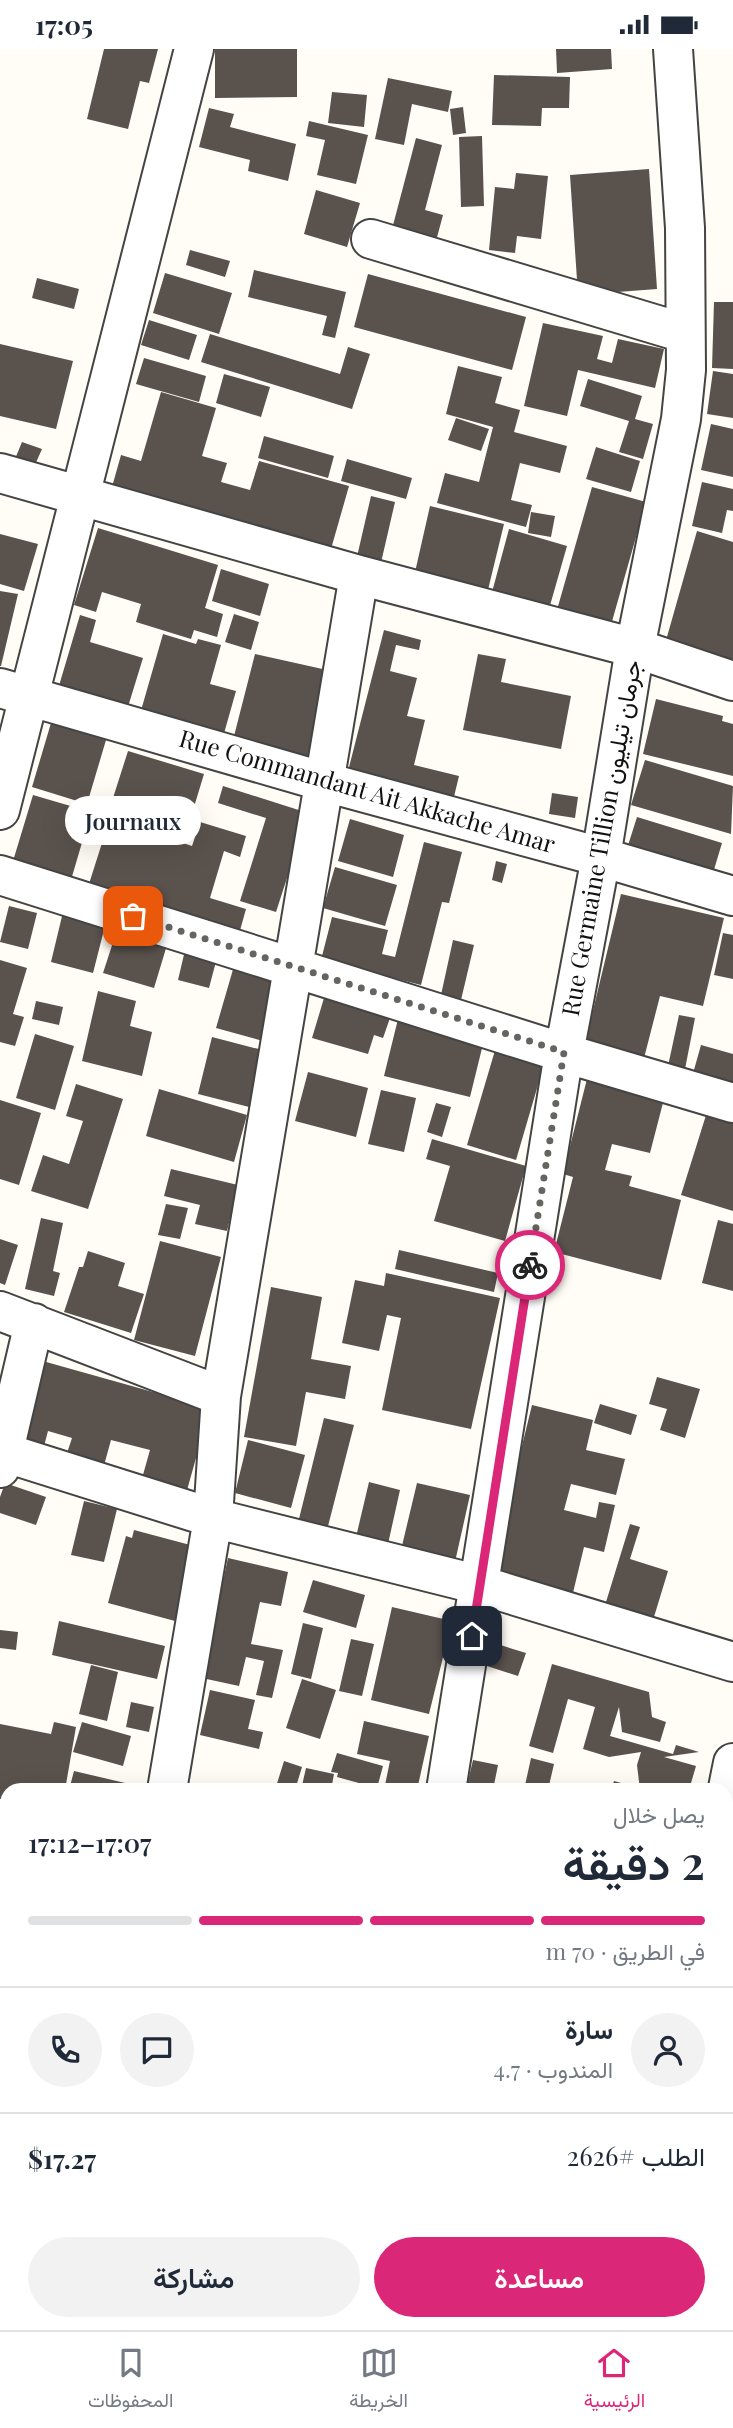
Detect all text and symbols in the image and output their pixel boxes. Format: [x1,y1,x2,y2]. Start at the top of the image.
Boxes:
text: 17:05 [35,7,93,42]
street label: Rue Germaine Tillion جرمان تيليون [553,657,648,1018]
street label: Rue Commandant Ait Akkache Amar [176,721,560,859]
callout: Journaux [65,797,201,846]
text: Journaux [85,805,181,836]
pin [103,886,163,946]
icon: bag [114,897,152,935]
courier [495,1230,565,1300]
icon: bike [511,1246,549,1284]
pin [442,1606,502,1666]
icon: home [453,1617,491,1655]
text: يصل خلال [613,1798,705,1829]
text: 17:07–17:12 [28,1825,152,1860]
text: 2 دقيقة [563,1830,705,1892]
text: في الطريق · 70 m [546,1935,705,1966]
text: سارة [565,2011,613,2046]
button: phone [28,2013,102,2087]
button: chat [120,2013,194,2087]
button: person [631,2013,705,2087]
text: المندوب · 4.7 [494,2053,613,2084]
text: الطلب #2626 [567,2138,705,2173]
text: $17.27 [28,2141,96,2176]
button: مشاركة [28,2237,360,2317]
button: مساعدة [374,2237,705,2317]
tab: المحفوظات [88,2344,173,2417]
tab: الخريطة [349,2344,408,2417]
tab: الرئيسية [584,2344,645,2417]

